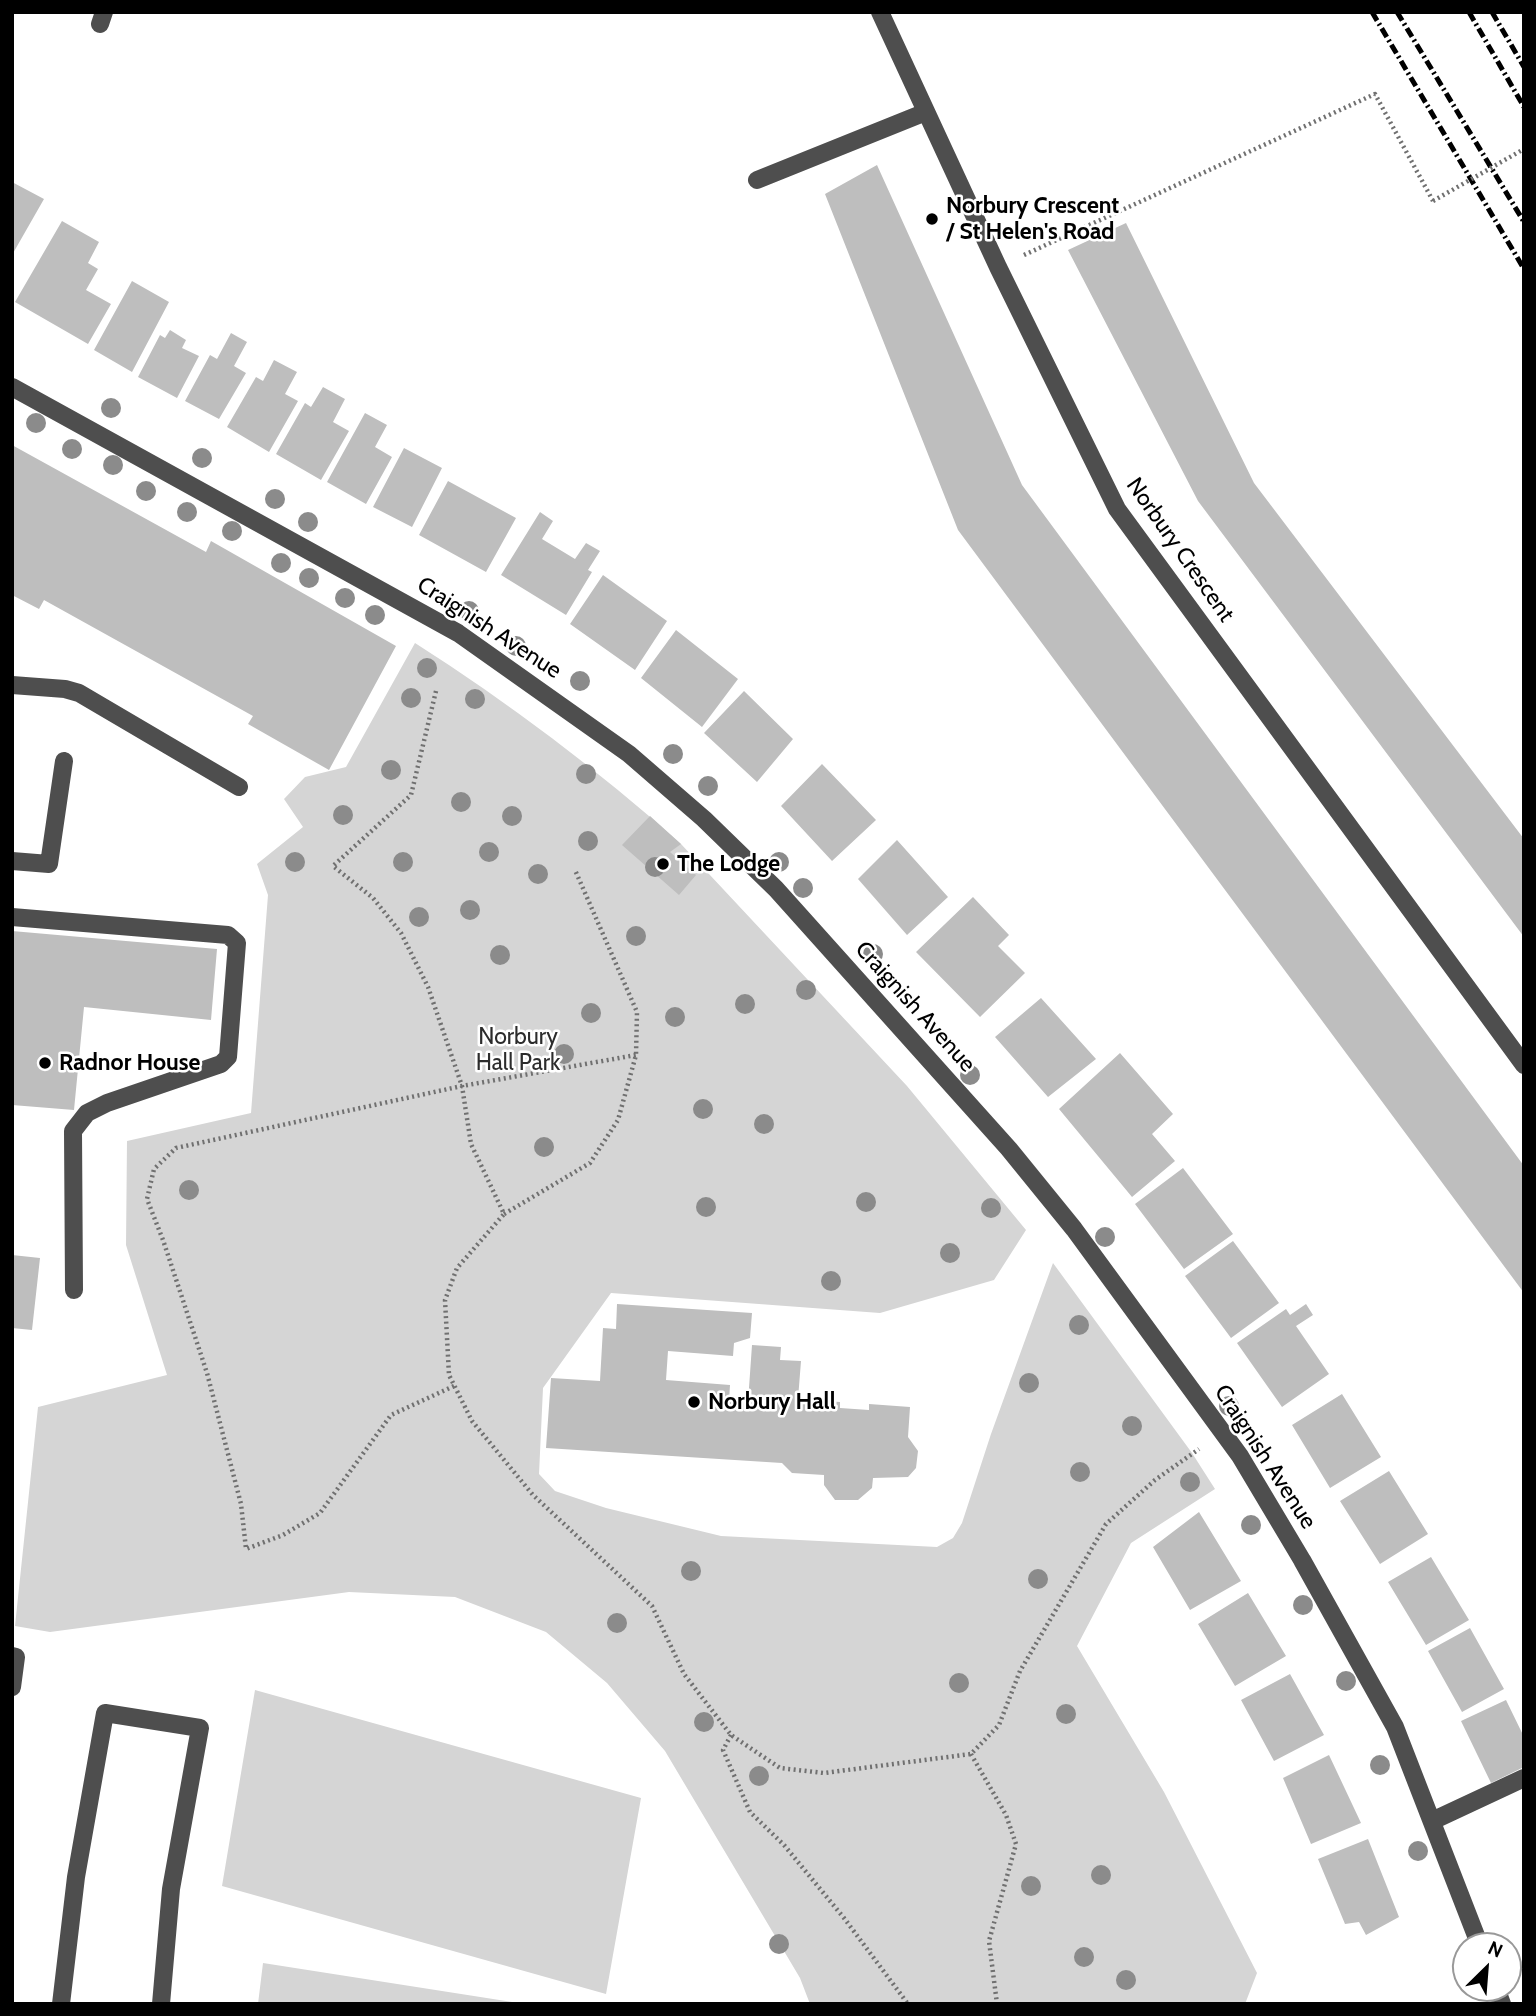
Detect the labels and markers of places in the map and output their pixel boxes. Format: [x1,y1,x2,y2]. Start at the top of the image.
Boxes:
place label: Norbury Crescent / St Helen's Road [946,192,1119,246]
marker: Norbury Crescent / St Helen's Road [924,211,940,227]
place label: The Lodge [677,850,780,878]
marker: The Lodge [655,856,671,872]
place label: Radnor House [59,1049,200,1077]
marker: Radnor House [37,1055,53,1071]
place label: Norbury Hall [708,1388,836,1416]
marker: Norbury Hall [686,1394,702,1410]

